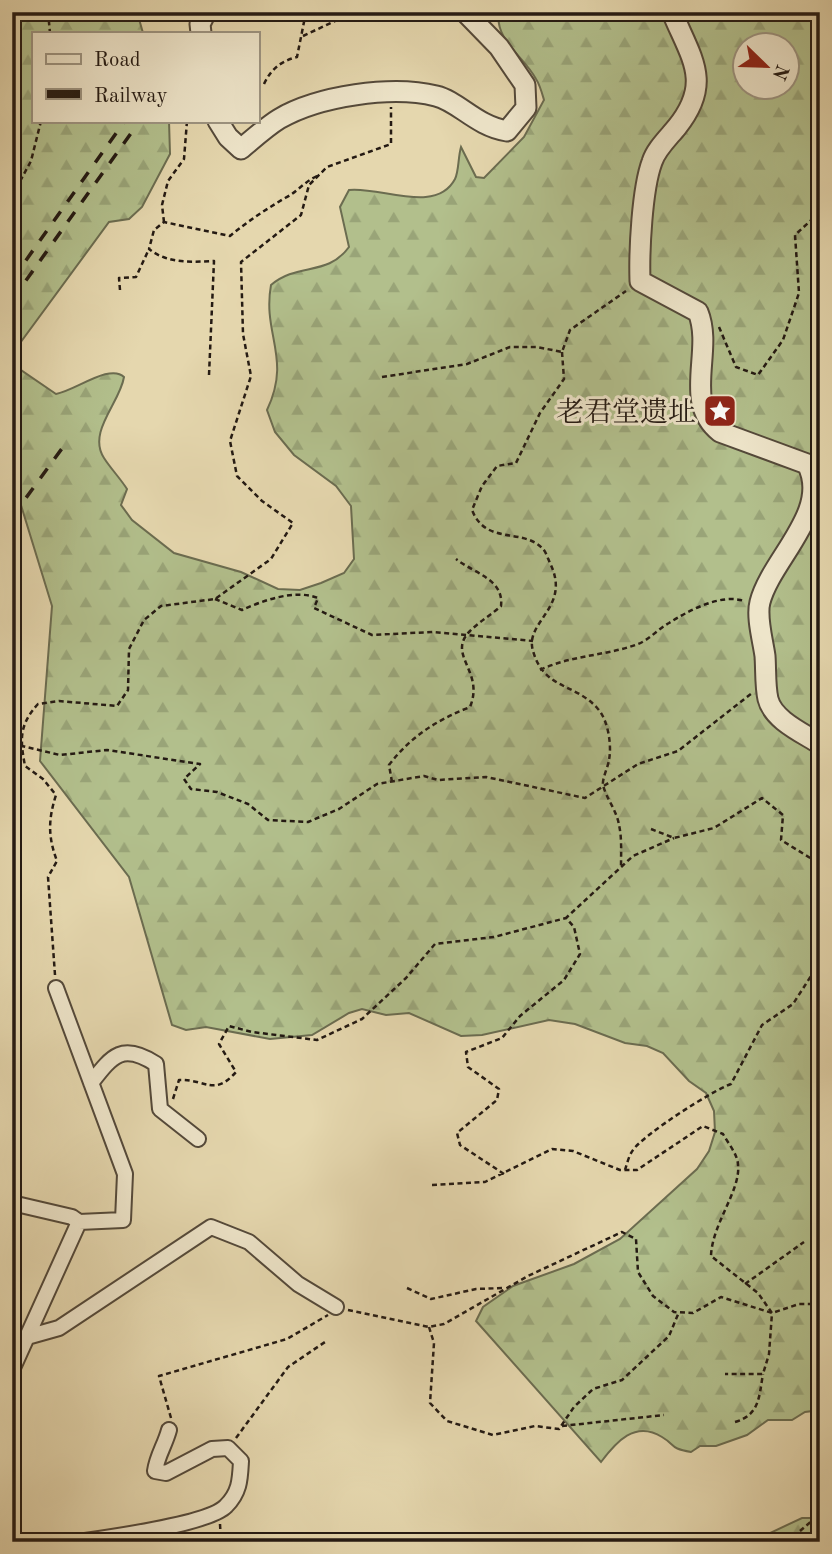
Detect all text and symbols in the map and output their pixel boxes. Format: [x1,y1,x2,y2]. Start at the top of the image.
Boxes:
legend [32,32,259,122]
north arrow [730,32,800,102]
text: Road [94,50,141,71]
text: N [768,61,791,82]
text: Railway [94,86,168,107]
place icon: 老君堂遗址 [701,392,739,430]
place label: 老君堂遗址 [556,397,696,428]

